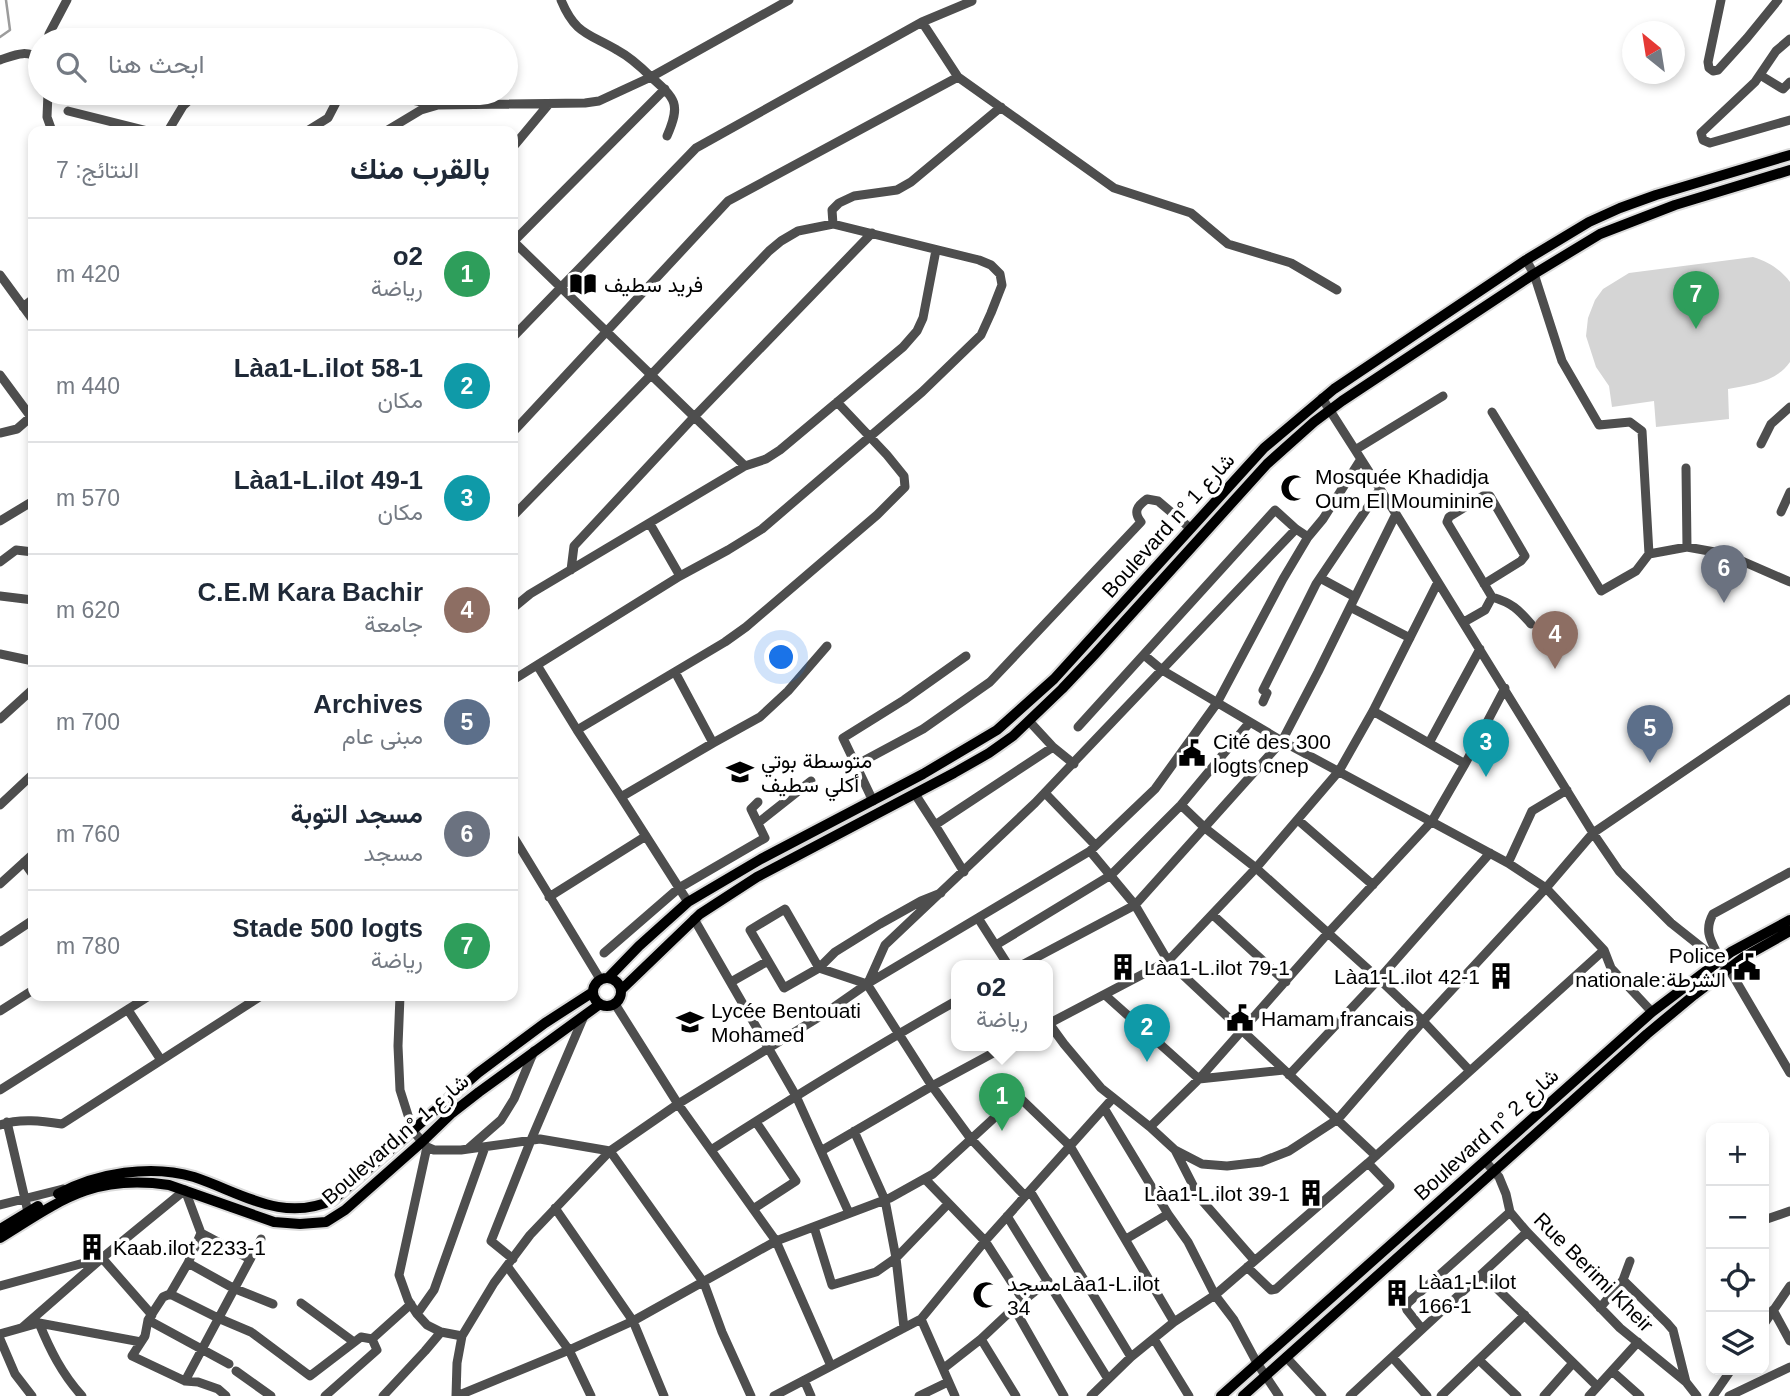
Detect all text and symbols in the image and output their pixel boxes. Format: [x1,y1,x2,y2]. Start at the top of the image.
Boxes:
north arrow [1622,21,1685,84]
search box [28,28,518,105]
icon: search [52,48,90,86]
text: ابحث هنا [108,49,204,79]
text: بالقرب منك [350,152,490,185]
text: النتائج: 7 [56,157,139,183]
text: o2 [393,241,423,271]
text: 420 m [56,261,120,287]
text: 1 [461,261,473,287]
library icon: فريد سطيف [568,269,598,299]
pin: 7 [1673,271,1719,329]
place label: فريد سطيف [604,273,703,298]
text: رياضة [371,275,423,301]
text: Làa1-L.ilot 58-1 [234,353,423,383]
text: 440 m [56,373,120,399]
text: 2 [461,373,473,399]
text: مكان [377,387,423,413]
street label: Boulevard n° شارع 1 [1097,448,1241,604]
text: Làa1-L.ilot 49-1 [234,465,423,495]
place label: Mosquée Khadidja Oum El Mouminine [1315,465,1494,512]
mosque icon: Mosquée Khadidja Oum El Mouminine [1279,473,1309,503]
text: 570 m [56,485,120,511]
text: 3 [461,485,473,511]
text: مكان [377,499,423,525]
pin: 6 [1701,545,1747,603]
text: C.E.M Kara Bachir [198,577,423,607]
text: 620 m [56,597,120,623]
text: 4 [461,597,473,623]
text: جامعة [364,611,423,637]
pin: 4 [1532,611,1578,669]
your location [764,640,798,674]
text: Archives [313,689,423,719]
pin: 5 [1627,705,1673,763]
text: 700 m [56,709,120,735]
text: 5 [461,709,473,735]
pin: 3 [1463,719,1509,777]
text: مبنى عام [342,723,423,749]
place label: Cité des 300 logts cnep [1213,730,1331,777]
public building icon: Cité des 300 logts cnep [1177,738,1207,768]
place label: متوسطة بوتي أكلي سطيف [761,749,872,802]
school or university icon: متوسطة بوتي أكلي سطيف [725,757,755,787]
text: مسجد التوبة [291,799,423,829]
text: 760 m [56,821,120,847]
text: 6 [461,821,473,847]
text: مسجد [363,840,423,866]
text: Stade 500 logts [232,913,423,943]
text: 780 m [56,933,120,959]
text: 7 [461,933,473,959]
place label: Police nationale:الشرطة [1575,944,1726,993]
text: رياضة [371,947,423,973]
building icon: Làa1-L.ilot 79-1 [1108,952,1138,982]
public building icon: Police nationale:الشرطة [1732,952,1762,982]
place label: Làa1-L.ilot 79-1 [1144,956,1290,979]
popup [951,960,1053,1051]
building icon: Làa1-L.ilot 42-1 [1486,961,1516,991]
place label: Làa1-L.ilot 42-1 [1334,965,1480,988]
text: o2 [976,972,1006,1002]
place label: Lycée Bentouati Mohamed [711,999,861,1046]
public building icon: Hamam francais [1225,1003,1255,1033]
pin: 2 [1124,1004,1170,1062]
text: رياضة [976,1006,1028,1032]
school or university icon: Lycée Bentouati Mohamed [675,1007,705,1037]
place label: Hamam francais [1261,1007,1414,1030]
street label: Boulevard n° شارع 2 [1409,1063,1565,1207]
street label: Boulevard n° شارع 1 [317,1069,475,1211]
pin: 1 [979,1073,1025,1131]
map controls [1706,1123,1769,1375]
button: + [1706,1123,1769,1186]
building icon: Làa1-L.ilot 39-1 [1296,1178,1326,1208]
place label: Làa1-L.ilot 39-1 [1144,1182,1290,1205]
button: − [1706,1186,1769,1249]
street label: Rue Berimi Kheir [1530,1208,1658,1336]
building icon: Kaab.ilot 2233-1 [77,1232,107,1262]
place label: Kaab.ilot 2233-1 [113,1236,266,1259]
button: locate [1706,1249,1769,1312]
place label: Làa1-L.ilot 166-1 [1418,1270,1516,1317]
place label: مسجدLàa1-L.ilot 34 [1007,1272,1160,1319]
building icon: Làa1-L.ilot 166-1 [1382,1278,1412,1308]
mosque icon: مسجدLàa1-L.ilot 34 [971,1280,1001,1310]
button: layers [1706,1312,1769,1375]

